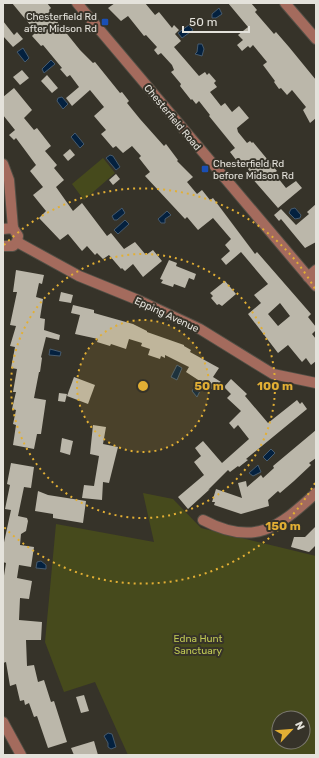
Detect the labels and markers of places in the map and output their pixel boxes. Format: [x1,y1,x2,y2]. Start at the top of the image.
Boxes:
place label: Chesterfield Rd after Midson Rd [24,11,97,35]
marker: Chesterfield Rd after Midson Rd [100,17,110,27]
place label: Chesterfield Rd before Midson Rd [213,158,294,182]
marker: Chesterfield Rd before Midson Rd [200,164,210,174]
centre of rings [136,379,150,393]

